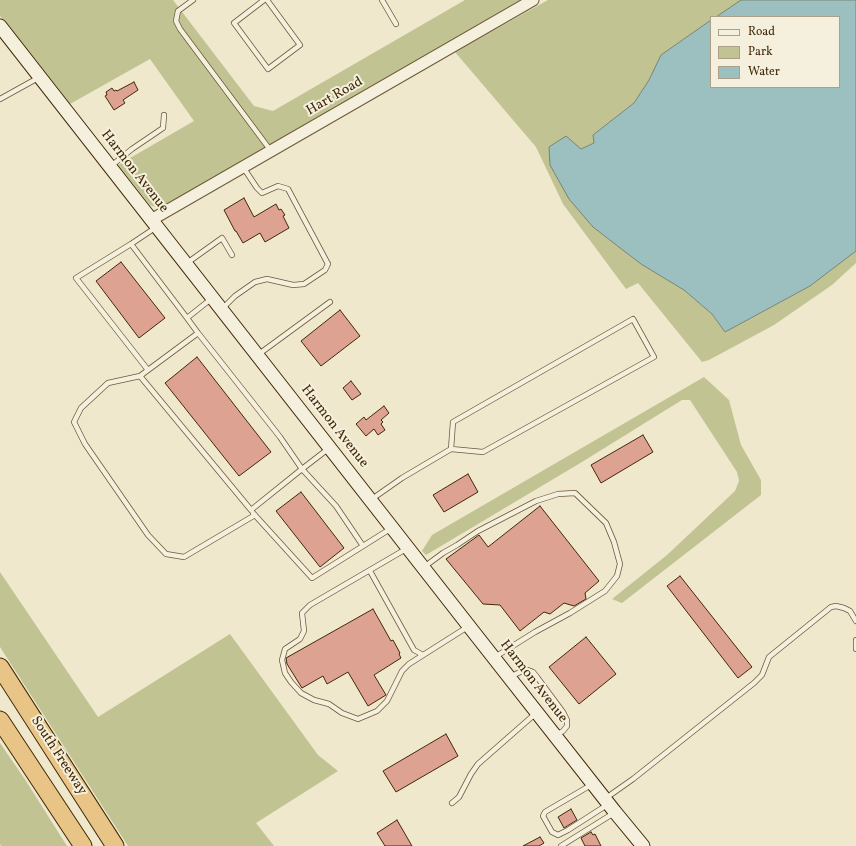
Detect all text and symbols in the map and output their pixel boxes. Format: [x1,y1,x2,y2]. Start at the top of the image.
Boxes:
legend [710,16,840,88]
text: Road [748,24,775,40]
text: Park [748,44,773,60]
text: Water [748,64,780,80]
street label: Hart Road [304,74,366,120]
street label: Harmon Avenue [97,127,171,217]
street label: Harmon Avenue [297,382,371,472]
street label: Harmon Avenue [496,637,570,727]
street label: South Freeway [26,713,90,799]

